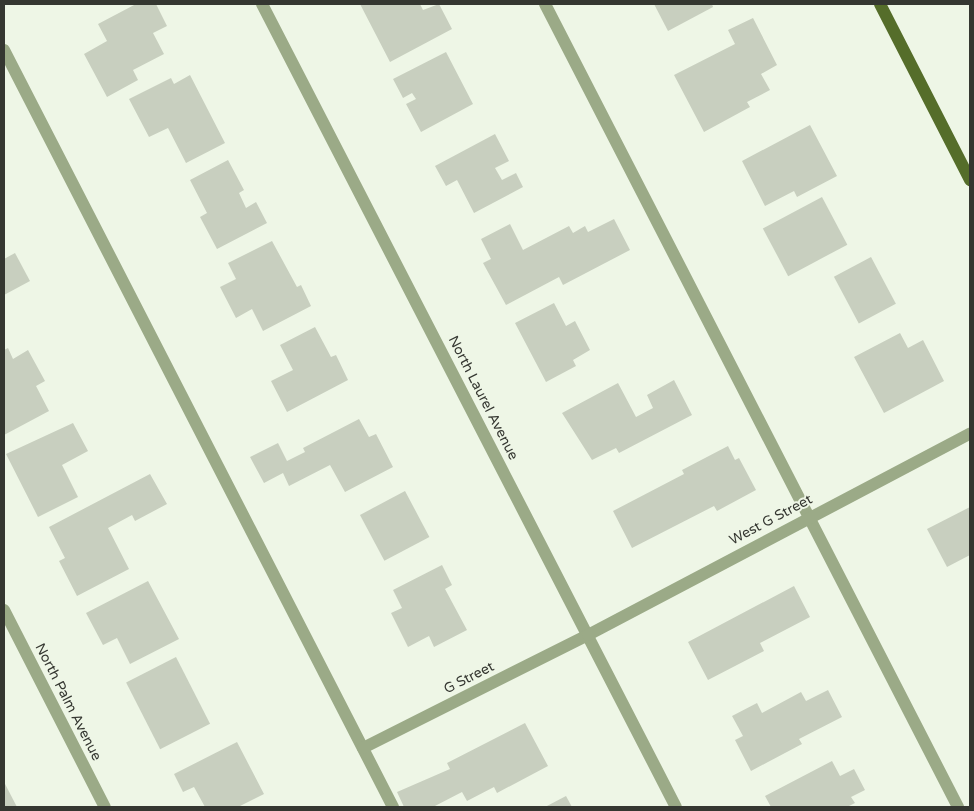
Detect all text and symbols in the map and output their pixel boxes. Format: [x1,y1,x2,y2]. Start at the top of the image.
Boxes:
street label: North Laurel Avenue [444,333,522,463]
street label: West G Street [727,491,815,549]
street label: North Palm Avenue [31,641,105,763]
street label: G Street [441,658,497,698]

